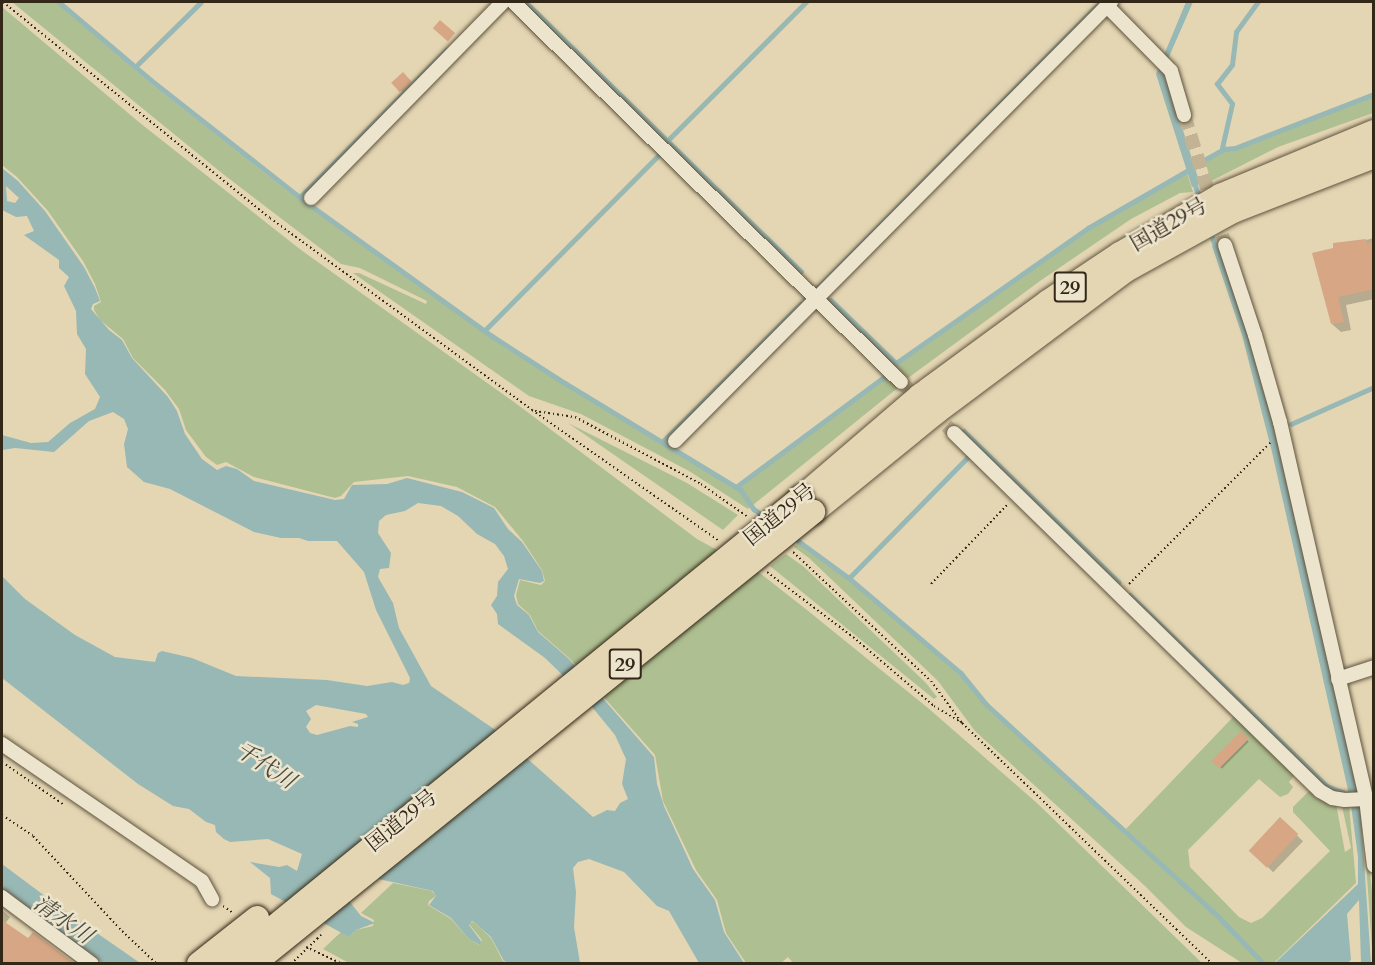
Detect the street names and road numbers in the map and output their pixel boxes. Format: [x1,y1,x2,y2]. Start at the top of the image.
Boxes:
street label: 国道29号 [1126,193,1212,257]
road number: 29 [1054,270,1086,304]
street label: 国道29号 [739,479,821,551]
road number: 29 [608,647,642,681]
street label: 国道29号 [361,785,443,857]

